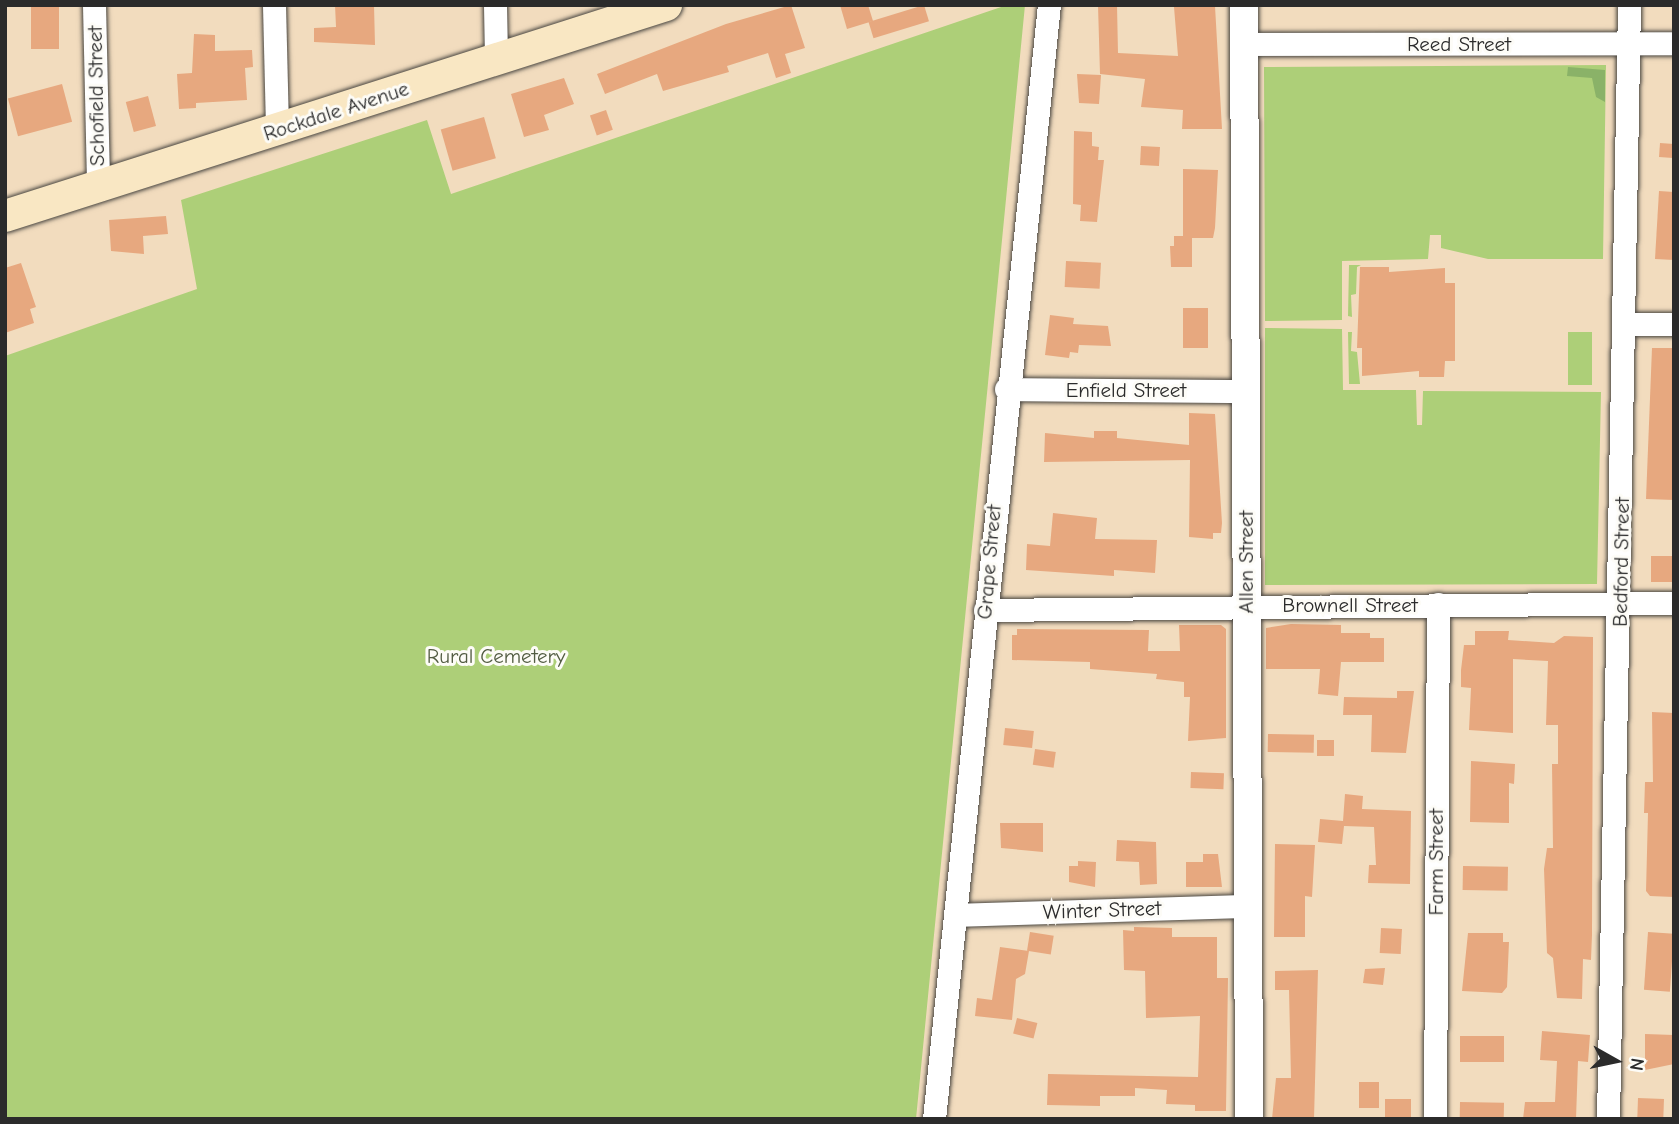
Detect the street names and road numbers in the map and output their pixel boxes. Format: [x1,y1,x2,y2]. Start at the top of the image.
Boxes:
street label: Schofield Street [82,26,110,166]
street label: Reed Street [1407,31,1511,57]
street label: Rockdale Avenue [260,76,412,146]
street label: Enfield Street [1066,377,1186,403]
street label: Bedford Street [1607,497,1635,627]
street label: Grape Street [971,504,1007,620]
street label: Allen Street [1233,510,1259,614]
street label: Brownell Street [1282,592,1418,618]
street label: Farm Street [1423,808,1449,916]
street label: Winter Street [1042,895,1162,925]

